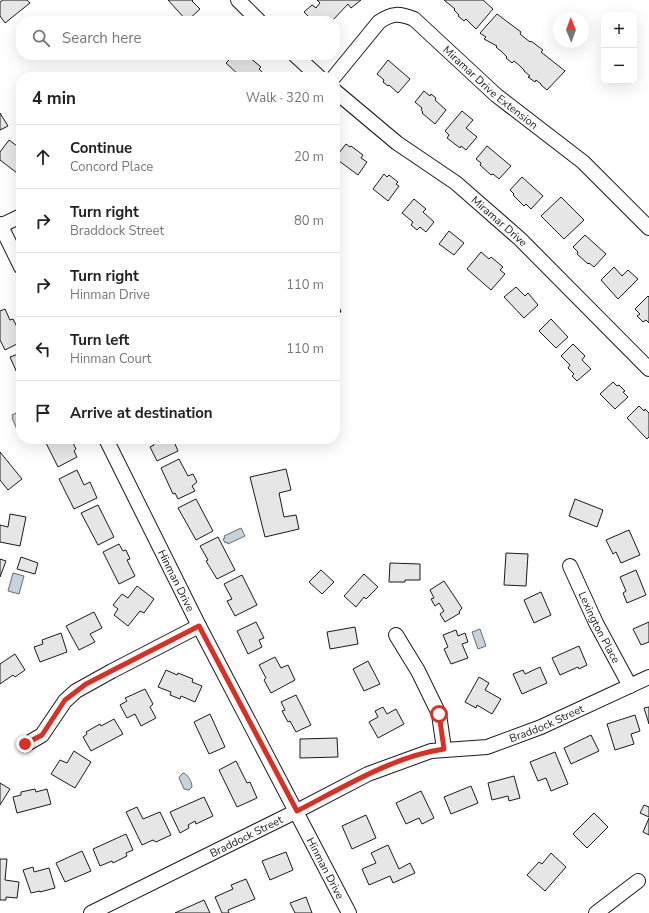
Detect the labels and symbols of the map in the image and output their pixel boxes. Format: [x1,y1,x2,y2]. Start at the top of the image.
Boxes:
north arrow [553,12,589,48]
street label: Miramar Drive Extension [440,43,541,133]
street label: Miramar Drive [468,193,530,250]
street label: Hinman Drive [154,547,198,614]
street label: Lexington Place [575,589,623,666]
street label: Braddock Street [507,701,586,746]
route start [430,705,448,723]
route end [16,735,34,753]
street label: Braddock Street [207,812,285,861]
street label: Hinman Drive [303,835,347,902]

